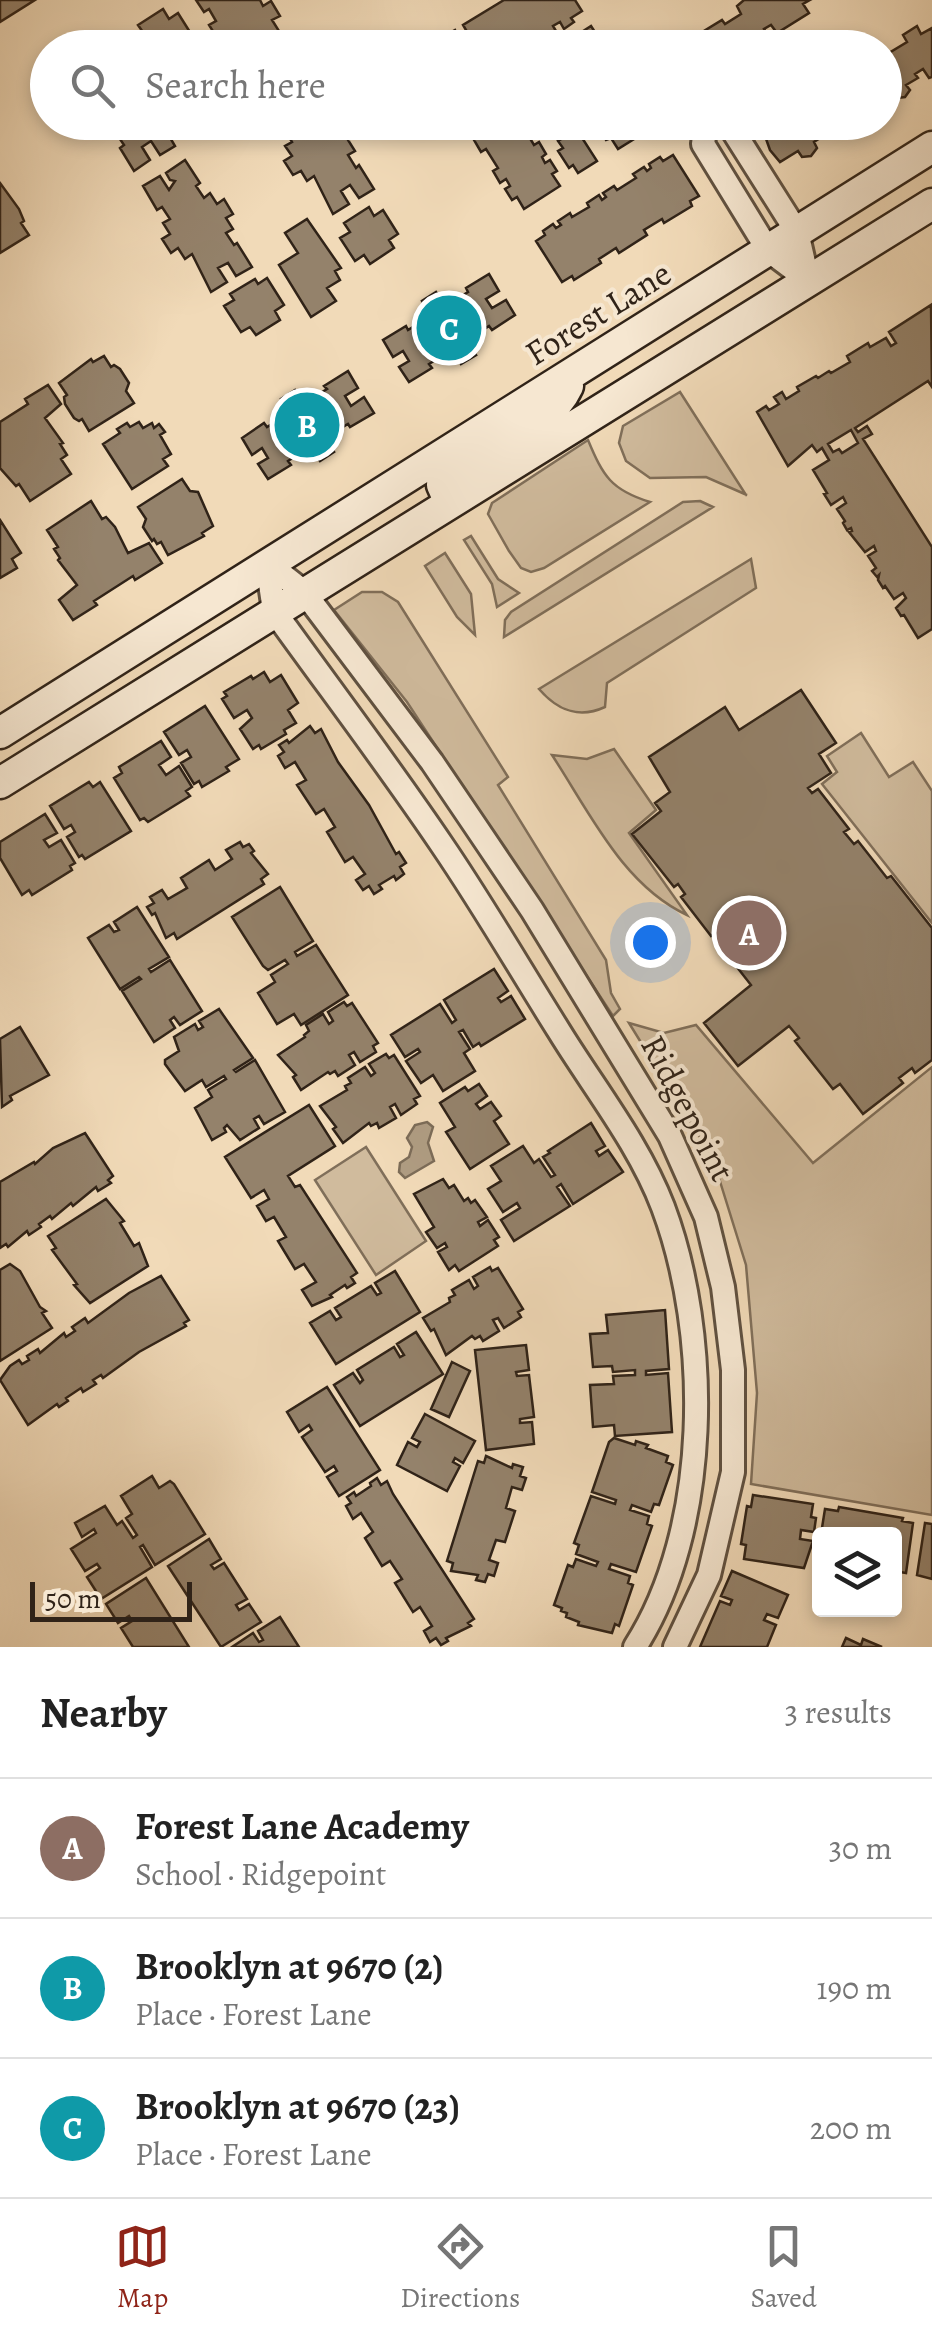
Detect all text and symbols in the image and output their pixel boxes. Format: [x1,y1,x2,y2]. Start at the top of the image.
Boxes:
search box [30,30,902,140]
icon: search [65,58,120,113]
text: Search here [145,59,326,111]
street label: Forest Lane [516,249,680,377]
pin: C [416,290,482,366]
pin: B [274,388,340,462]
pin: A [716,896,782,970]
your location [625,917,676,968]
street label: Ridgepoint [629,1026,747,1190]
map controls [812,1527,902,1617]
button: layers [812,1527,902,1617]
scale bar [30,1577,192,1622]
text: 50 m [45,1580,101,1618]
text: Nearby [40,1684,167,1741]
text: 3 results [785,1690,892,1734]
text: Forest Lane Academy [135,1800,469,1852]
text: A [62,1826,83,1870]
text: 30 m [829,1826,892,1870]
text: School · Ridgepoint [135,1852,386,1896]
text: Brooklyn at 9670 (2) [135,1940,444,1992]
text: B [62,1966,83,2010]
text: 190 m [816,1966,892,2010]
text: Place · Forest Lane [135,1992,372,2036]
text: Brooklyn at 9670 (23) [135,2080,460,2132]
text: C [63,2106,82,2150]
text: 200 m [810,2106,892,2150]
text: Place · Forest Lane [135,2132,372,2176]
tab: Map [115,2219,170,2317]
tab: Directions [400,2219,520,2317]
tab: Saved [751,2219,817,2317]

